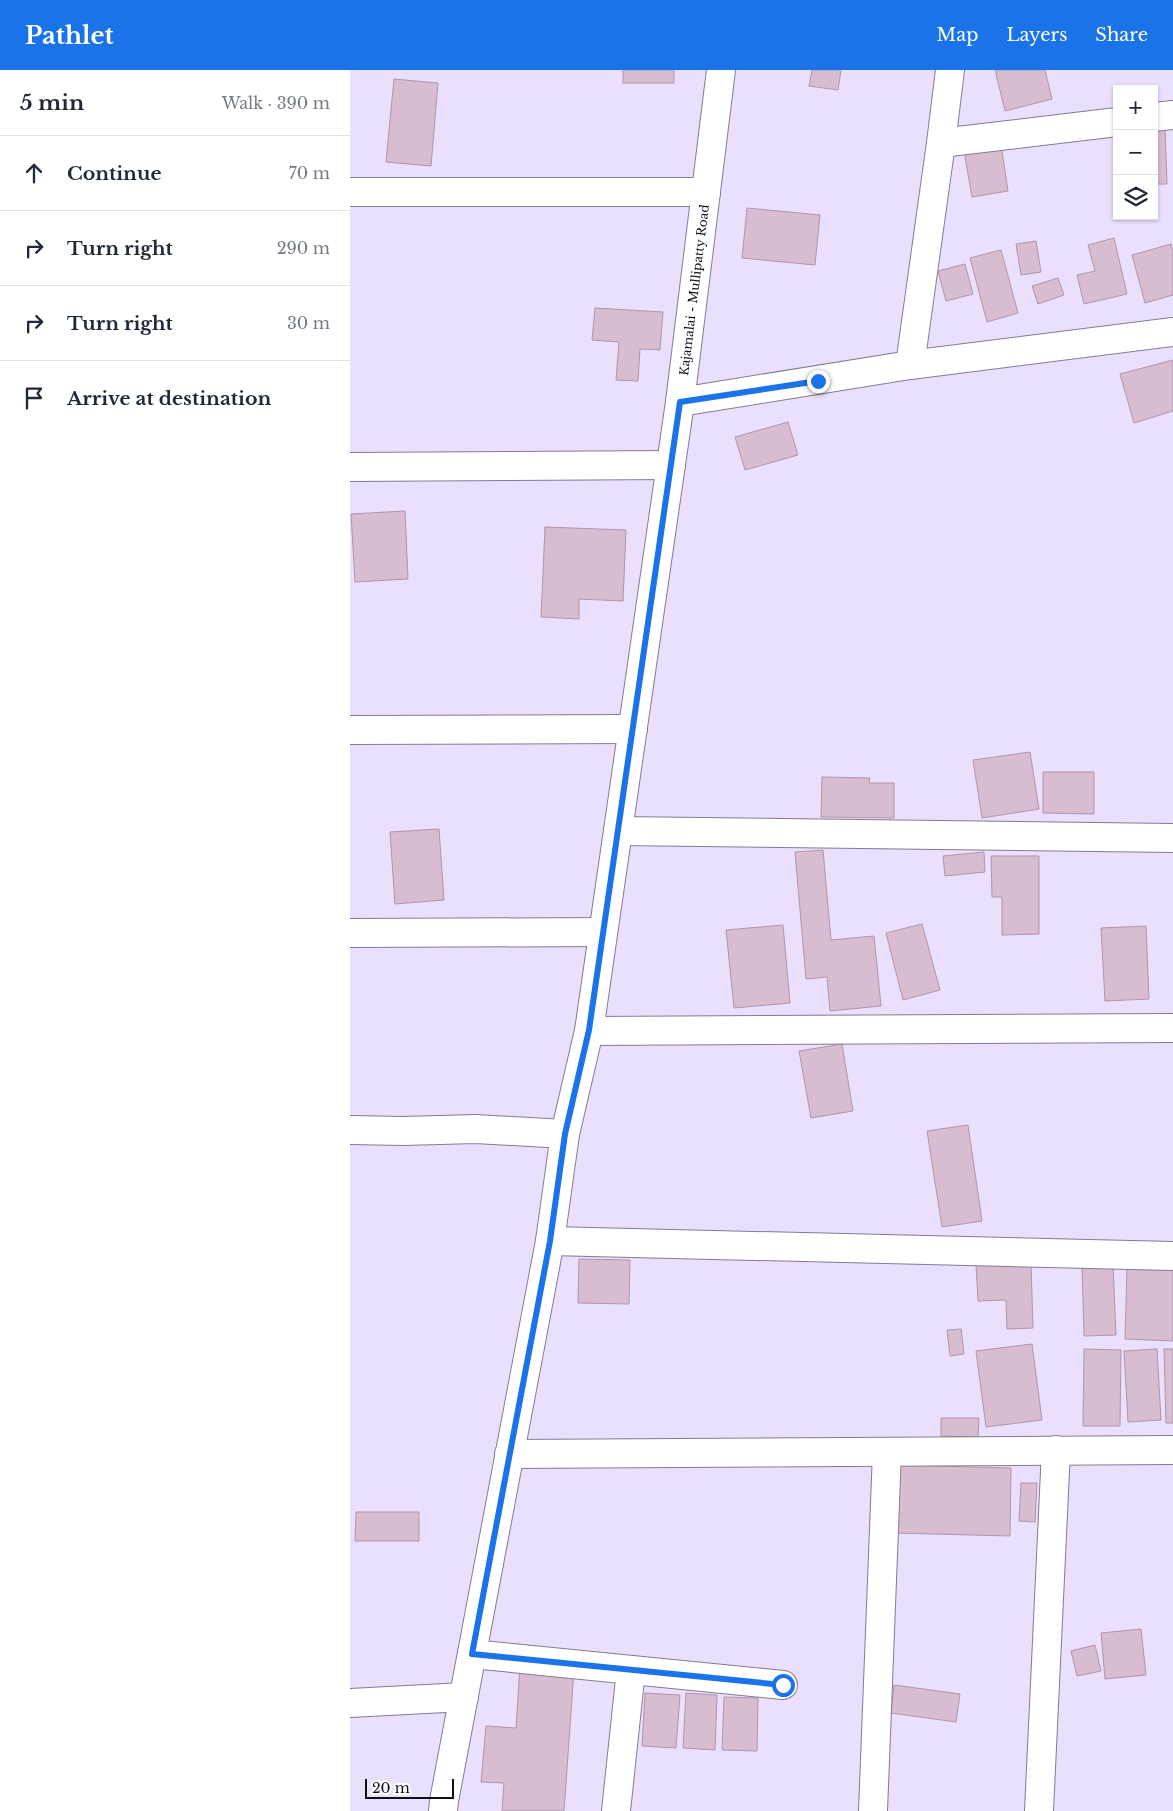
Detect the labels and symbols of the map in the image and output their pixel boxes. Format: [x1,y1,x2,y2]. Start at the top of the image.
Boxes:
street label: Kajamalai - Mullipatty Road [676,204,712,376]
route end [807,370,830,393]
route start [772,1674,795,1697]
scale bar [365,1776,454,1799]

